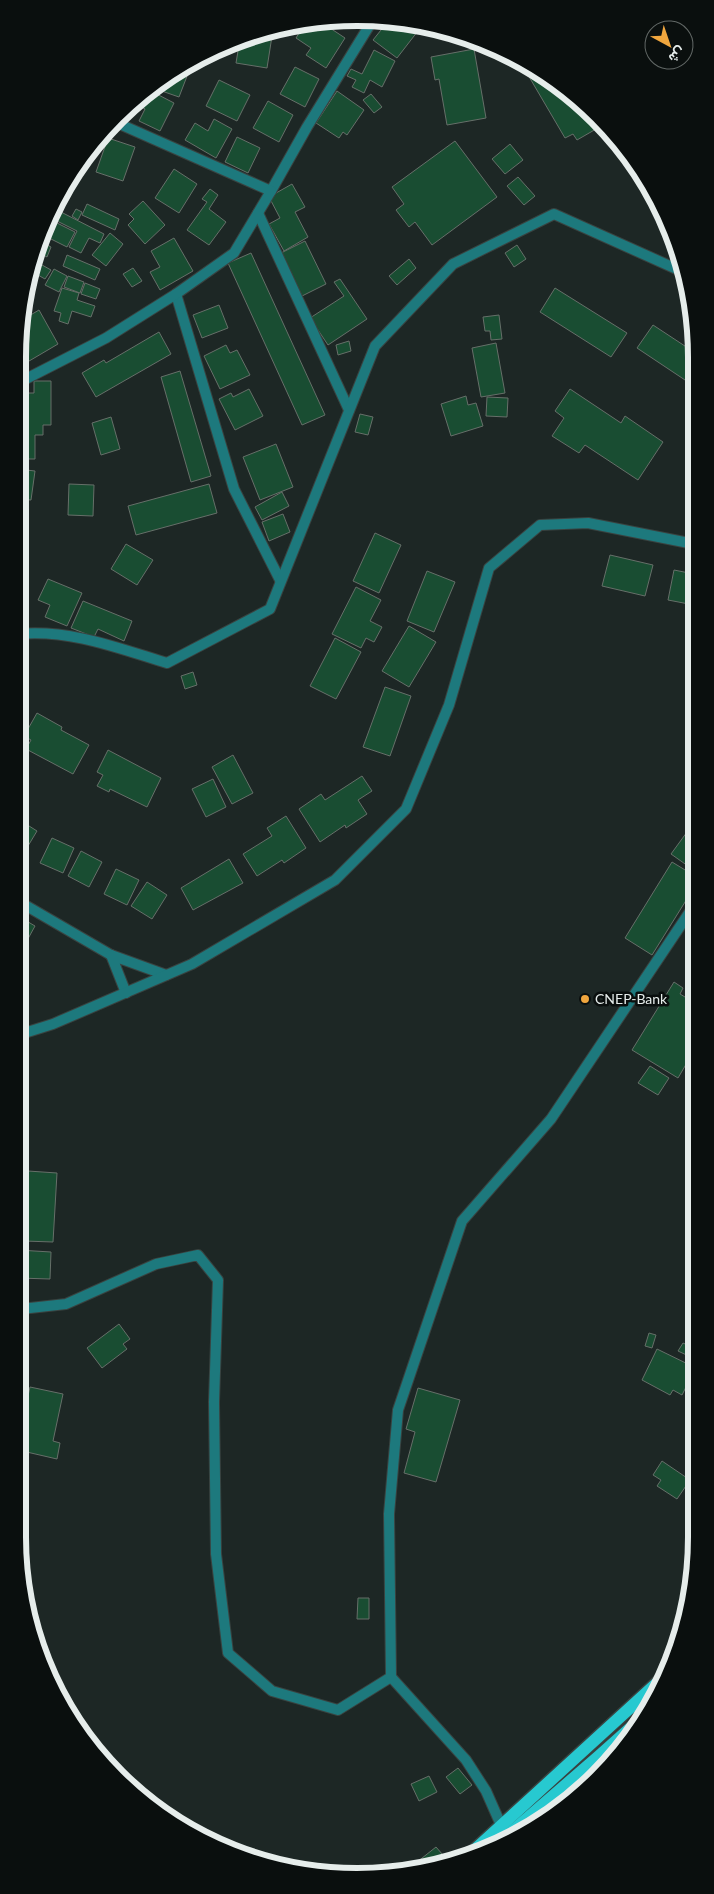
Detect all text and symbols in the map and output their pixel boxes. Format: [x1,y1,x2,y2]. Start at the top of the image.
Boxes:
north arrow [644,20,694,70]
text: ش [665,43,690,67]
place label: CNEP-Bank [595,990,668,1007]
marker: CNEP-Bank [579,993,591,1005]

